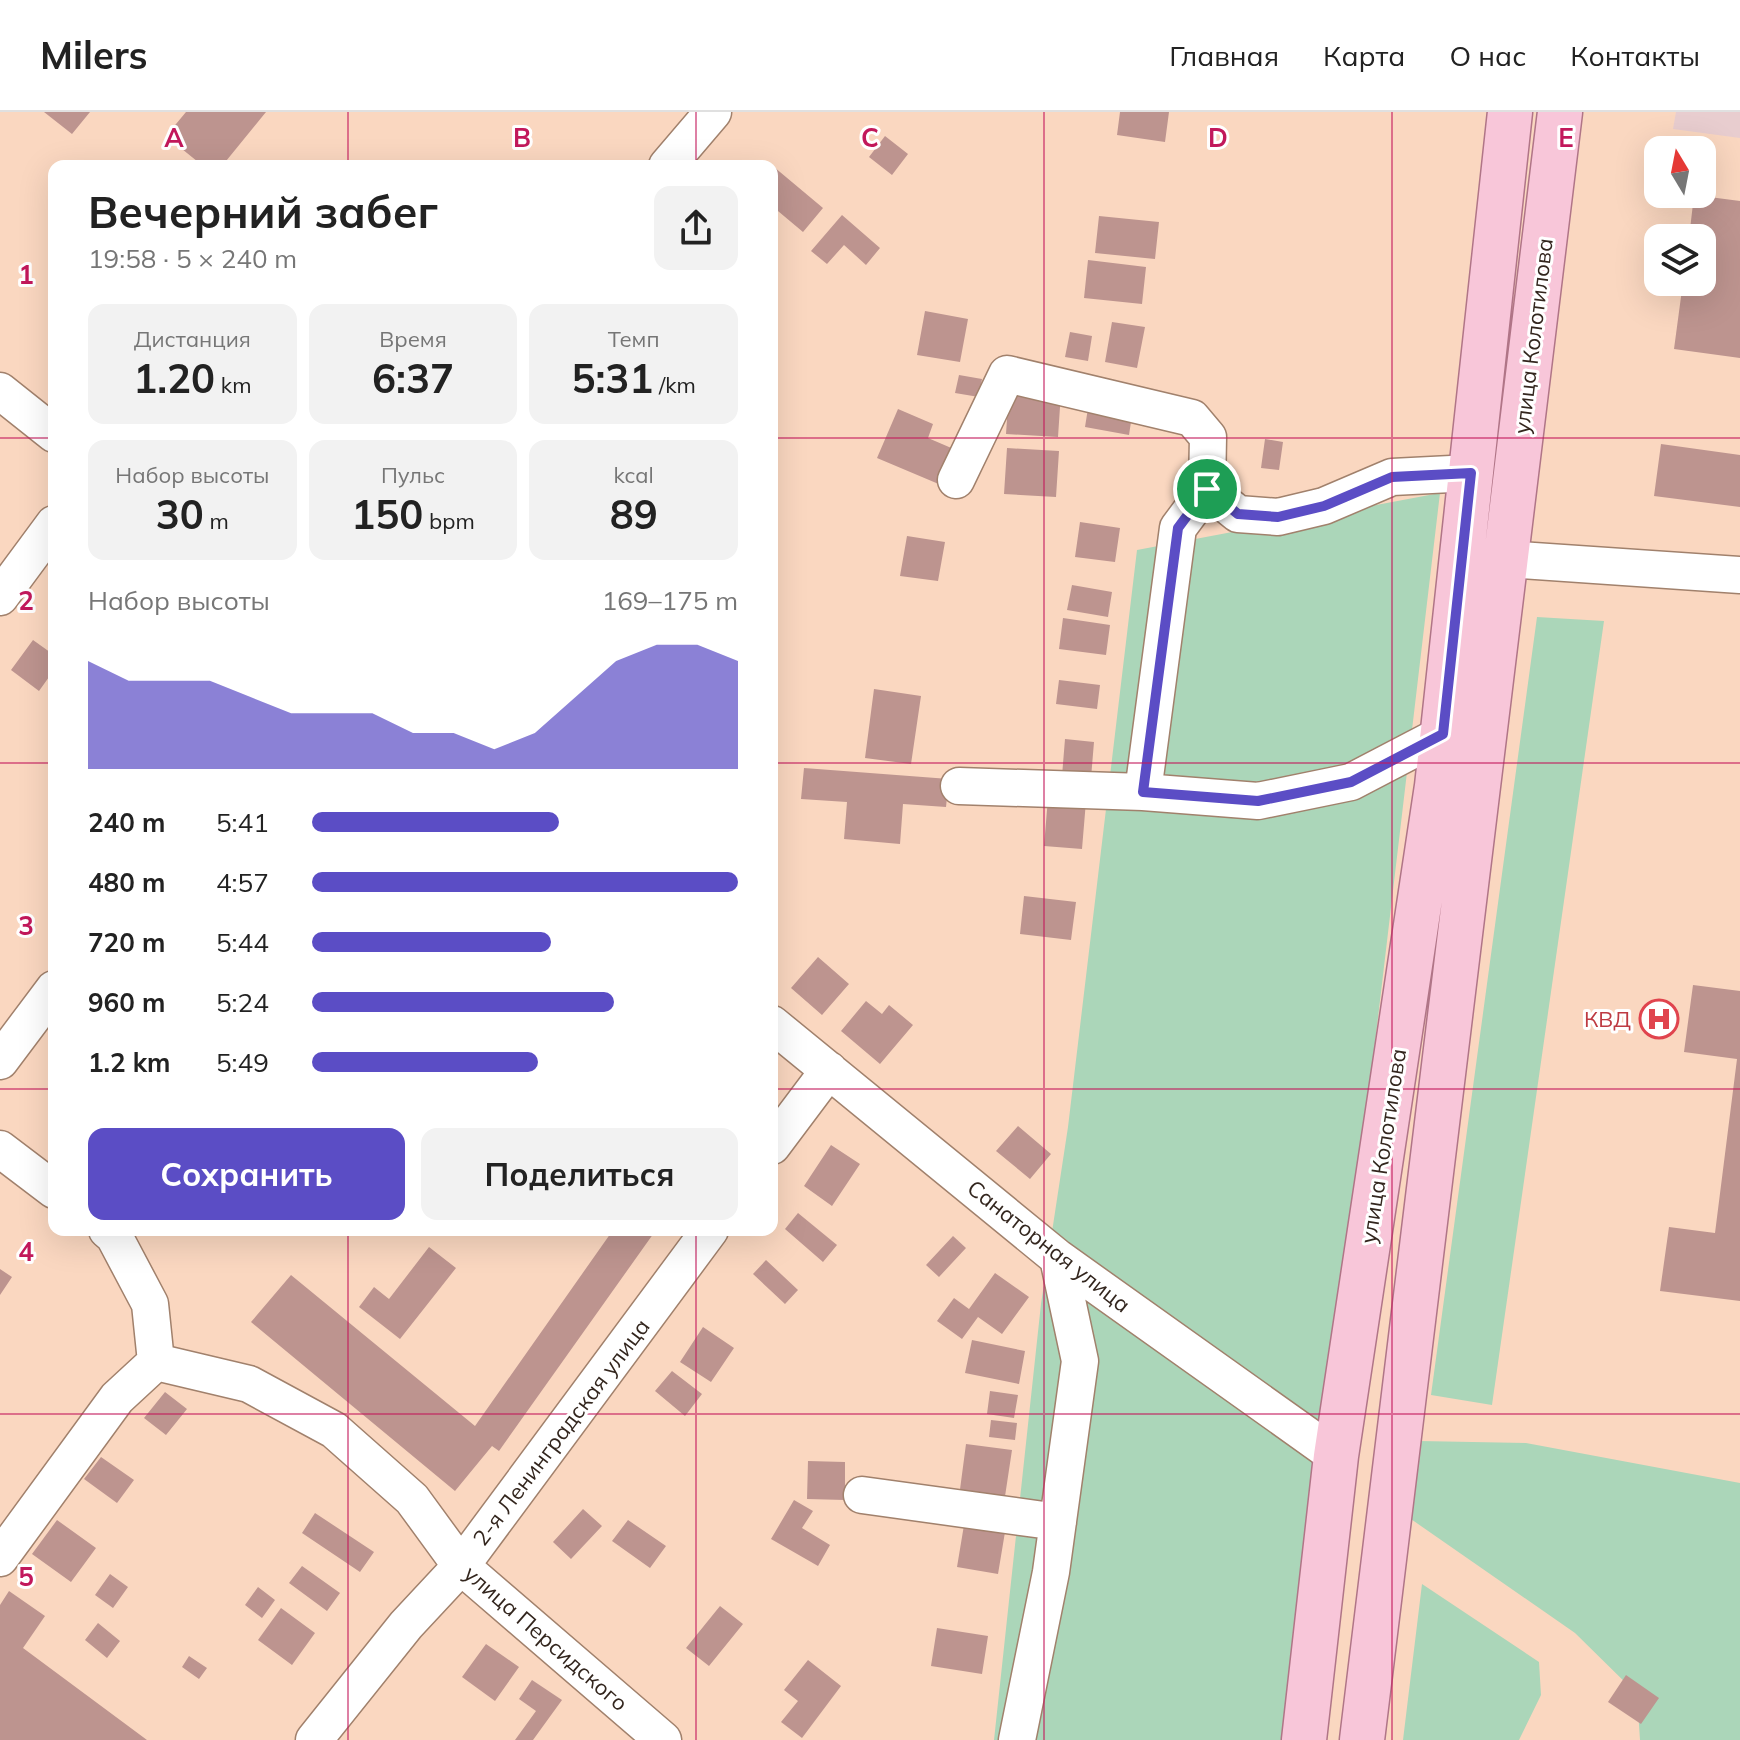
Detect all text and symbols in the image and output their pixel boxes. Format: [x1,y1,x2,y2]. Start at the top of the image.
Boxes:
text: Milers [40,31,148,79]
text: Главная [1169,38,1279,73]
text: Карта [1323,38,1405,73]
text: О нас [1449,38,1526,73]
text: Контакты [1570,38,1700,73]
text: A [164,121,184,154]
text: B [513,121,531,154]
text: C [861,121,879,154]
text: D [1208,121,1228,154]
text: E [1558,121,1574,154]
north arrow [1644,136,1716,208]
map controls [1644,136,1716,296]
text: Вечерний забег [88,184,438,239]
button: share [654,186,738,270]
button: layers [1644,224,1716,296]
street label: улица Колотилова [1507,237,1559,435]
text: 19:58 · 5 × 240 m [88,242,297,275]
text: 1 [18,258,34,291]
text: Дистанция [134,325,251,353]
text: Время [379,325,447,353]
text: Темп [608,325,660,353]
text: 1.20 [133,353,215,403]
text: 6:37 [372,353,454,403]
text: 5:31 [571,353,653,403]
text: km [215,371,251,399]
text: /km [653,371,696,399]
pin [1173,455,1241,523]
text: Набор высоты [115,461,269,489]
text: Пульс [381,461,445,489]
text: kcal [614,461,654,489]
icon: arrive [1185,467,1229,511]
text: 30 [156,489,204,539]
text: 150 [351,489,423,539]
text: 89 [610,489,658,539]
text: m [204,507,229,535]
text: bpm [423,507,475,535]
text: 2 [18,584,34,617]
text: Набор высоты [88,584,270,617]
text: 169–175 m [602,584,738,617]
text: 240 m [88,806,165,839]
text: 5:41 [216,806,269,839]
text: 480 m [88,866,165,899]
text: 4:57 [216,866,269,899]
text: 3 [18,909,34,942]
text: 720 m [88,926,165,959]
text: 5:44 [216,926,269,959]
text: 960 m [88,986,165,1019]
text: 5:24 [216,986,269,1019]
hospital icon: КВД [1638,998,1680,1040]
place label: КВД [1584,1005,1631,1033]
text: 1.2 km [88,1046,171,1079]
text: 5:49 [216,1046,269,1079]
street label: улица Колотилова [1354,1047,1412,1245]
button: Сохранить [88,1128,405,1220]
button: Поделиться [421,1128,738,1220]
street label: Санаторная улица [962,1174,1136,1318]
text: 4 [18,1235,34,1268]
street label: 2-я Ленинградская улица [466,1313,656,1551]
street label: улица Персидского [458,1559,634,1717]
text: 5 [18,1560,34,1593]

